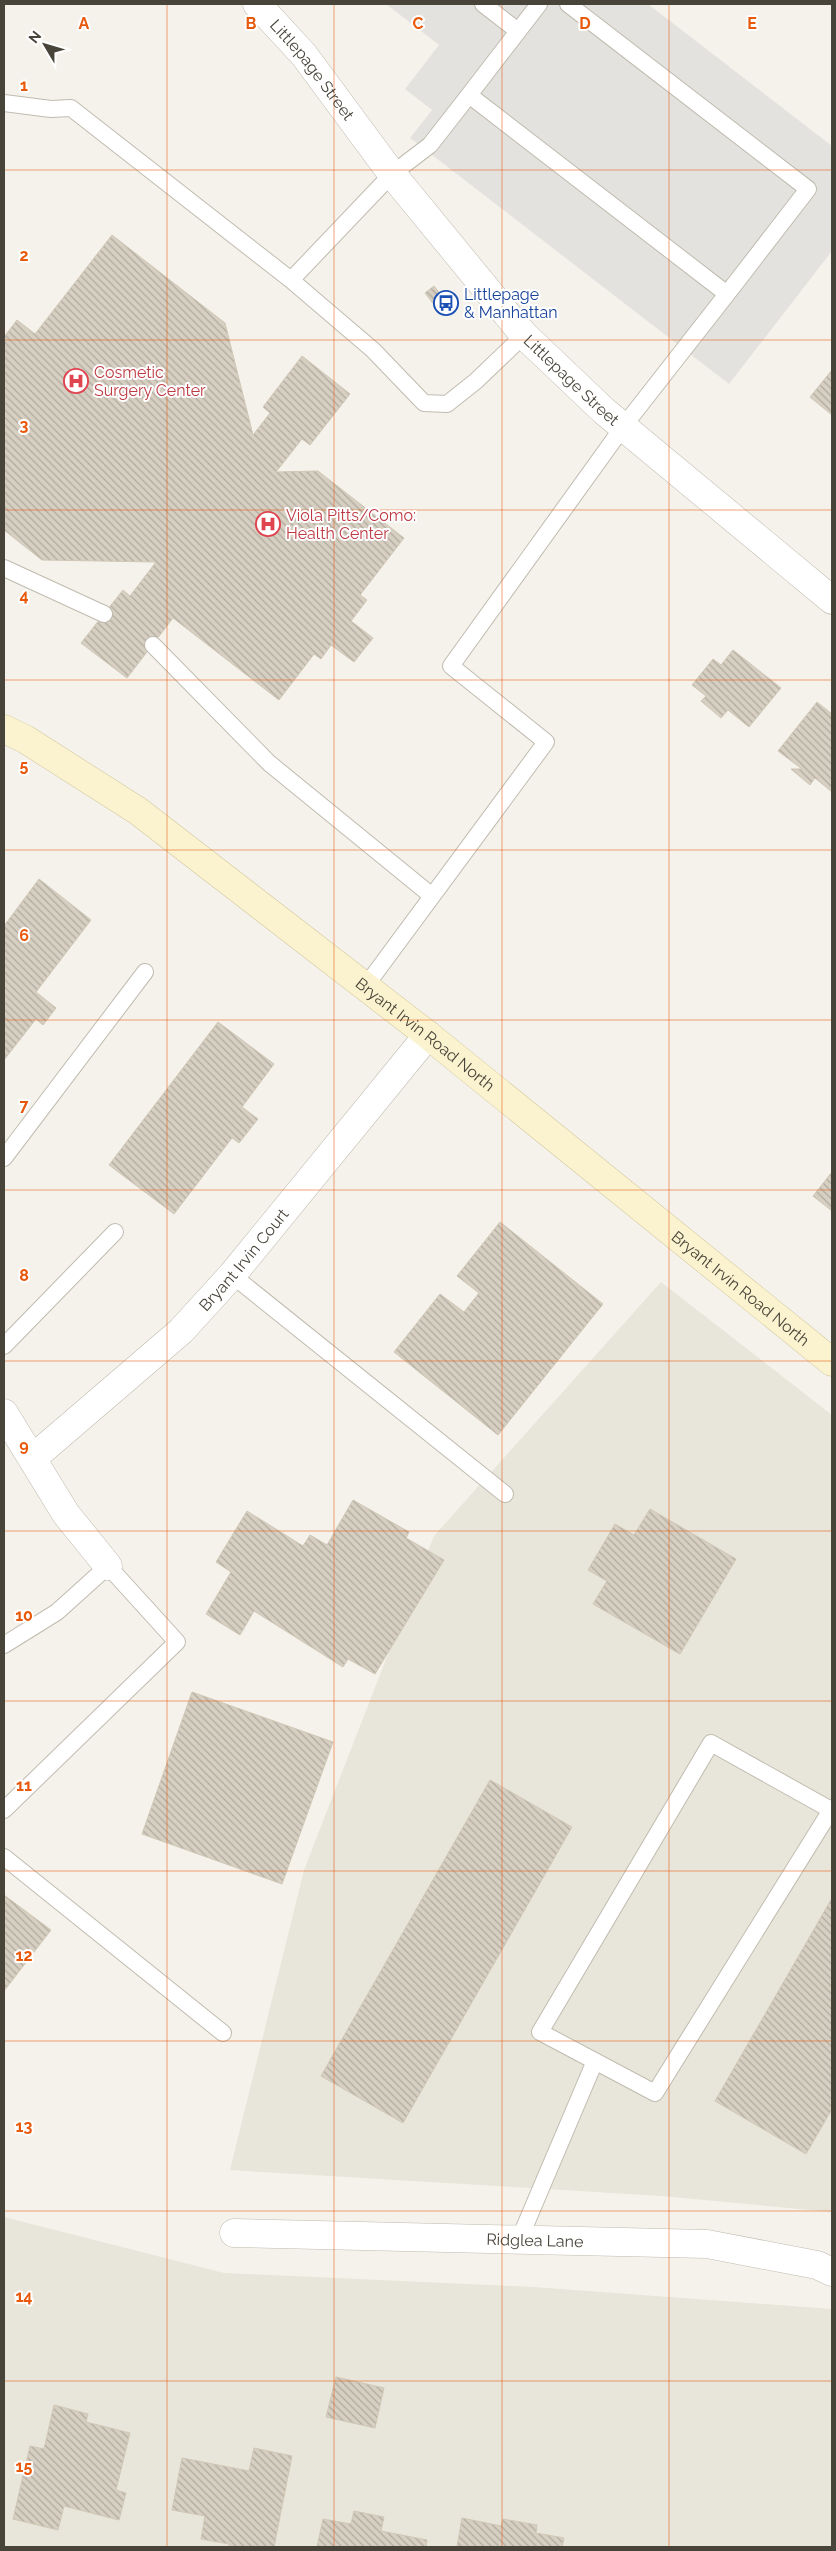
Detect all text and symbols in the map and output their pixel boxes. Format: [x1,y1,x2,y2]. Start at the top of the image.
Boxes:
text: A [79,14,90,33]
text: B [246,14,257,33]
text: C [413,14,424,33]
text: D [579,14,591,33]
text: E [747,14,757,33]
street label: Littlepage Street [266,15,359,124]
north arrow [20,20,70,70]
text: N [25,28,44,46]
text: 1 [20,76,28,95]
text: 2 [19,246,29,265]
place label: Littlepage & Manhattan [464,285,558,322]
bus stop icon: Littlepage & Manhattan [433,290,459,316]
street label: Littlepage Street [520,331,624,430]
place label: Cosmetic Surgery Center [94,363,206,400]
hospital icon: Cosmetic Surgery Center [63,368,89,394]
text: 3 [20,416,29,435]
place label: Viola Pitts/Como: Health Center [286,506,416,543]
hospital icon: Viola Pitts/Como: Health Center [255,511,281,537]
text: 4 [19,586,29,605]
text: 5 [20,756,29,775]
text: 6 [19,926,29,945]
street label: Bryant Irvin Road North [352,973,499,1095]
text: 7 [20,1096,29,1115]
street label: Bryant Irvin Court [195,1204,292,1315]
street label: Bryant Irvin Road North [668,1227,813,1350]
text: 8 [19,1266,29,1285]
text: 9 [19,1436,29,1455]
text: 10 [15,1606,33,1625]
text: 11 [16,1776,32,1795]
text: 12 [16,1946,32,1965]
text: 13 [16,2117,32,2136]
street label: Ridglea Lane [486,2229,584,2251]
text: 14 [15,2287,33,2306]
text: 15 [16,2457,33,2476]

